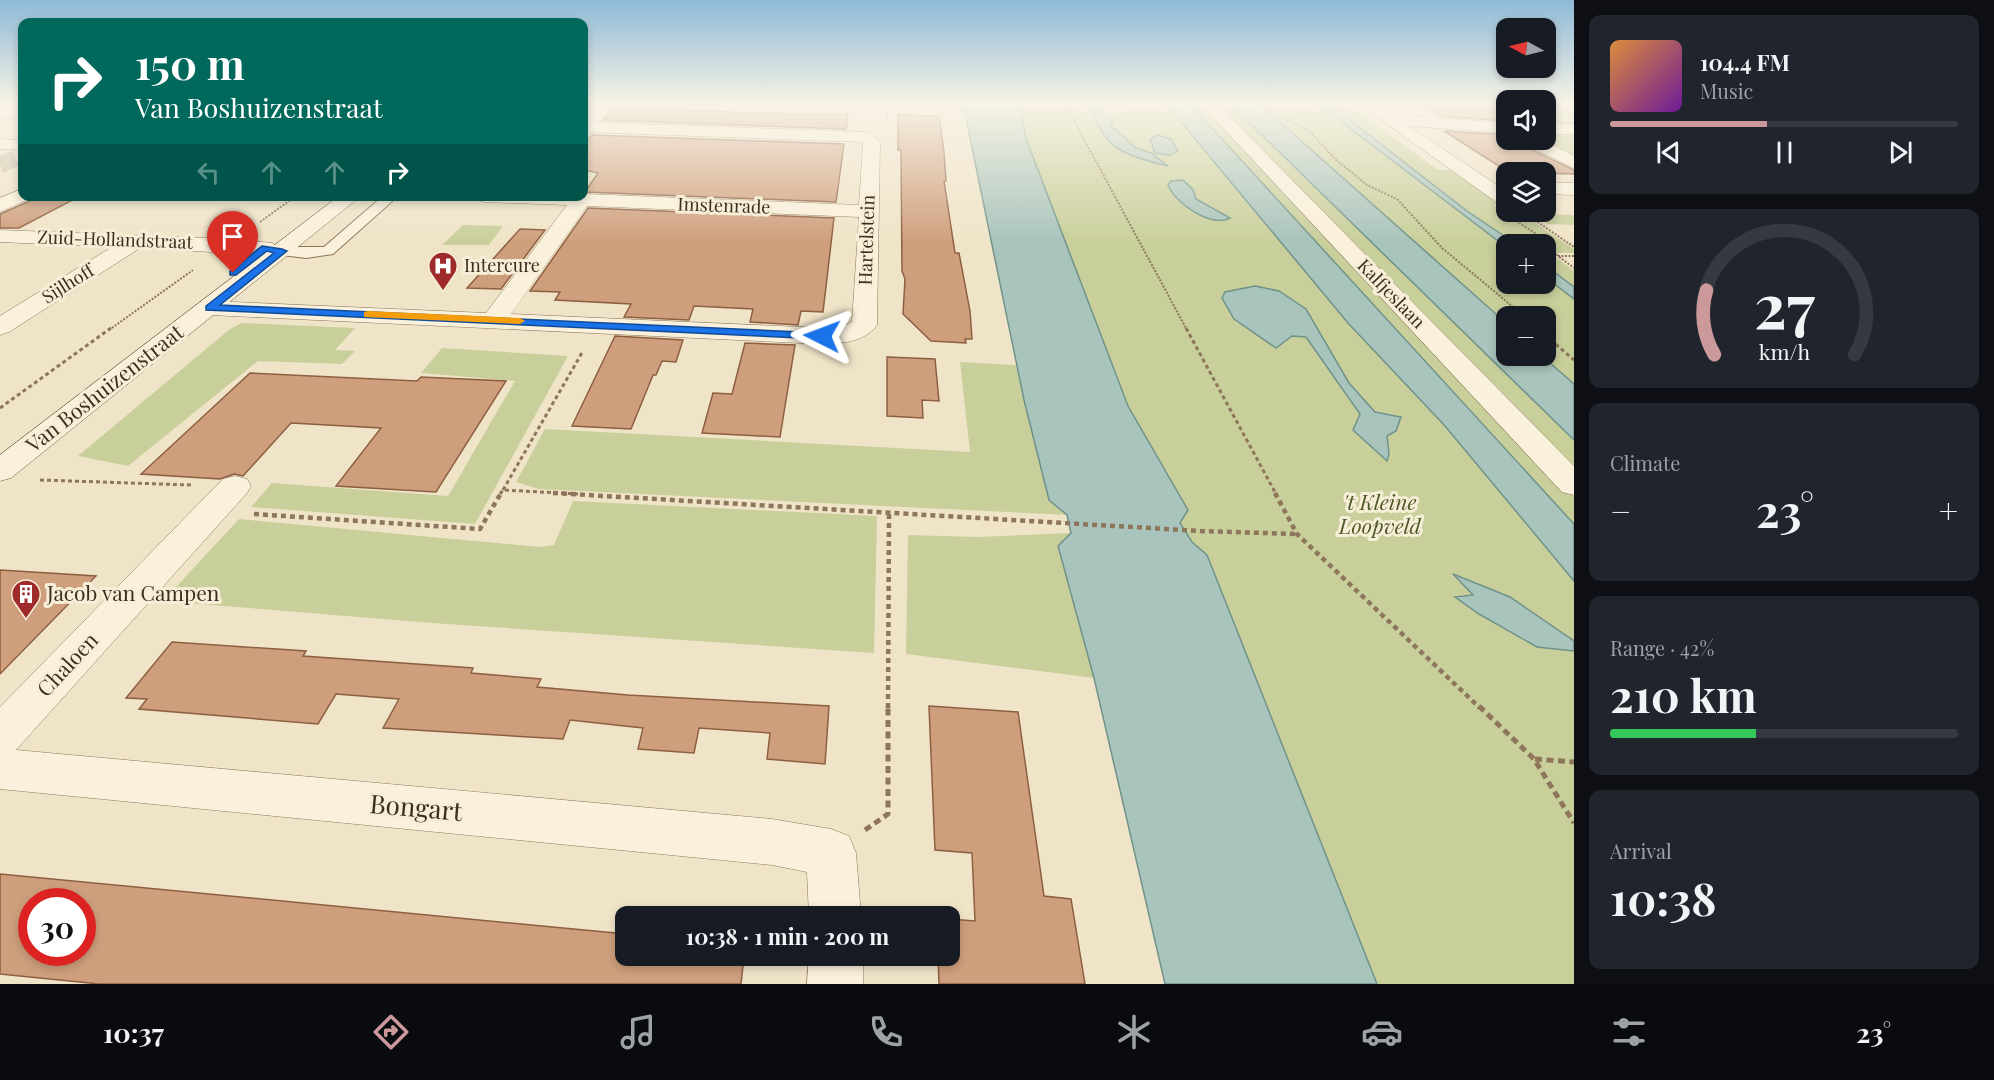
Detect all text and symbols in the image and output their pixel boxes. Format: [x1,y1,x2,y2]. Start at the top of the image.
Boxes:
north arrow [1496,18,1556,78]
map controls [1496,18,1556,366]
text: 150 m [135,35,245,91]
icon: right [36,42,114,120]
text: 104.4 FM [1700,47,1790,77]
text: Music [1700,77,1753,104]
text: Van Boshuizenstraat [135,89,383,125]
button: sound [1496,90,1556,150]
icon: previous [1652,136,1685,169]
icon: pause [1768,136,1801,169]
icon: next [1884,136,1917,169]
icon: left [192,156,225,189]
icon: ahead [255,156,288,189]
icon: ahead [318,156,351,189]
icon: right [381,156,414,189]
button: layers [1496,162,1556,222]
street label: Imstenrade [677,191,771,219]
street label: Hartelstein [852,194,880,286]
pin [207,211,258,273]
icon: arrive [216,220,249,253]
street label: Zuid-Hollandstraat [37,224,194,254]
button: + [1496,234,1556,294]
hospital icon: Intercure [427,250,459,292]
place label: Intercure [464,253,540,277]
street label: Kalfjeslaan [1353,253,1431,333]
street label: Sijlhoff [37,257,99,308]
text: 27 [1753,261,1815,345]
position arrow [790,304,854,368]
button: − [1496,306,1556,366]
street label: Van Boshuizenstraat [19,317,189,458]
text: km/h [1758,338,1810,366]
text: Climate [1610,449,1680,476]
text: 23° [1756,479,1814,539]
park label: 't Kleine Loopveld [1338,487,1422,539]
text: − [1610,488,1631,532]
text: + [1939,488,1958,532]
building icon: Jacob van Campen [10,578,42,620]
place label: Jacob van Campen [46,578,220,606]
street label: Chaloen [30,625,104,702]
text: Range · 42% [1610,634,1714,661]
text: 210 km [1610,664,1757,724]
street label: Bongart [368,785,465,828]
text: Arrival [1610,837,1672,864]
text: 10:38 [1610,867,1717,927]
speed limit sign: 30 [18,888,96,966]
text: 10:38 · 1 min · 200 m [686,921,889,951]
icon: directions [370,1011,412,1053]
icon: music [617,1011,659,1053]
icon: phone [865,1011,907,1053]
icon: climate [1113,1011,1155,1053]
icon: car [1361,1011,1403,1053]
icon: filters [1608,1011,1650,1053]
text: 10:37 [103,1014,164,1050]
text: 23° [1856,1014,1891,1050]

